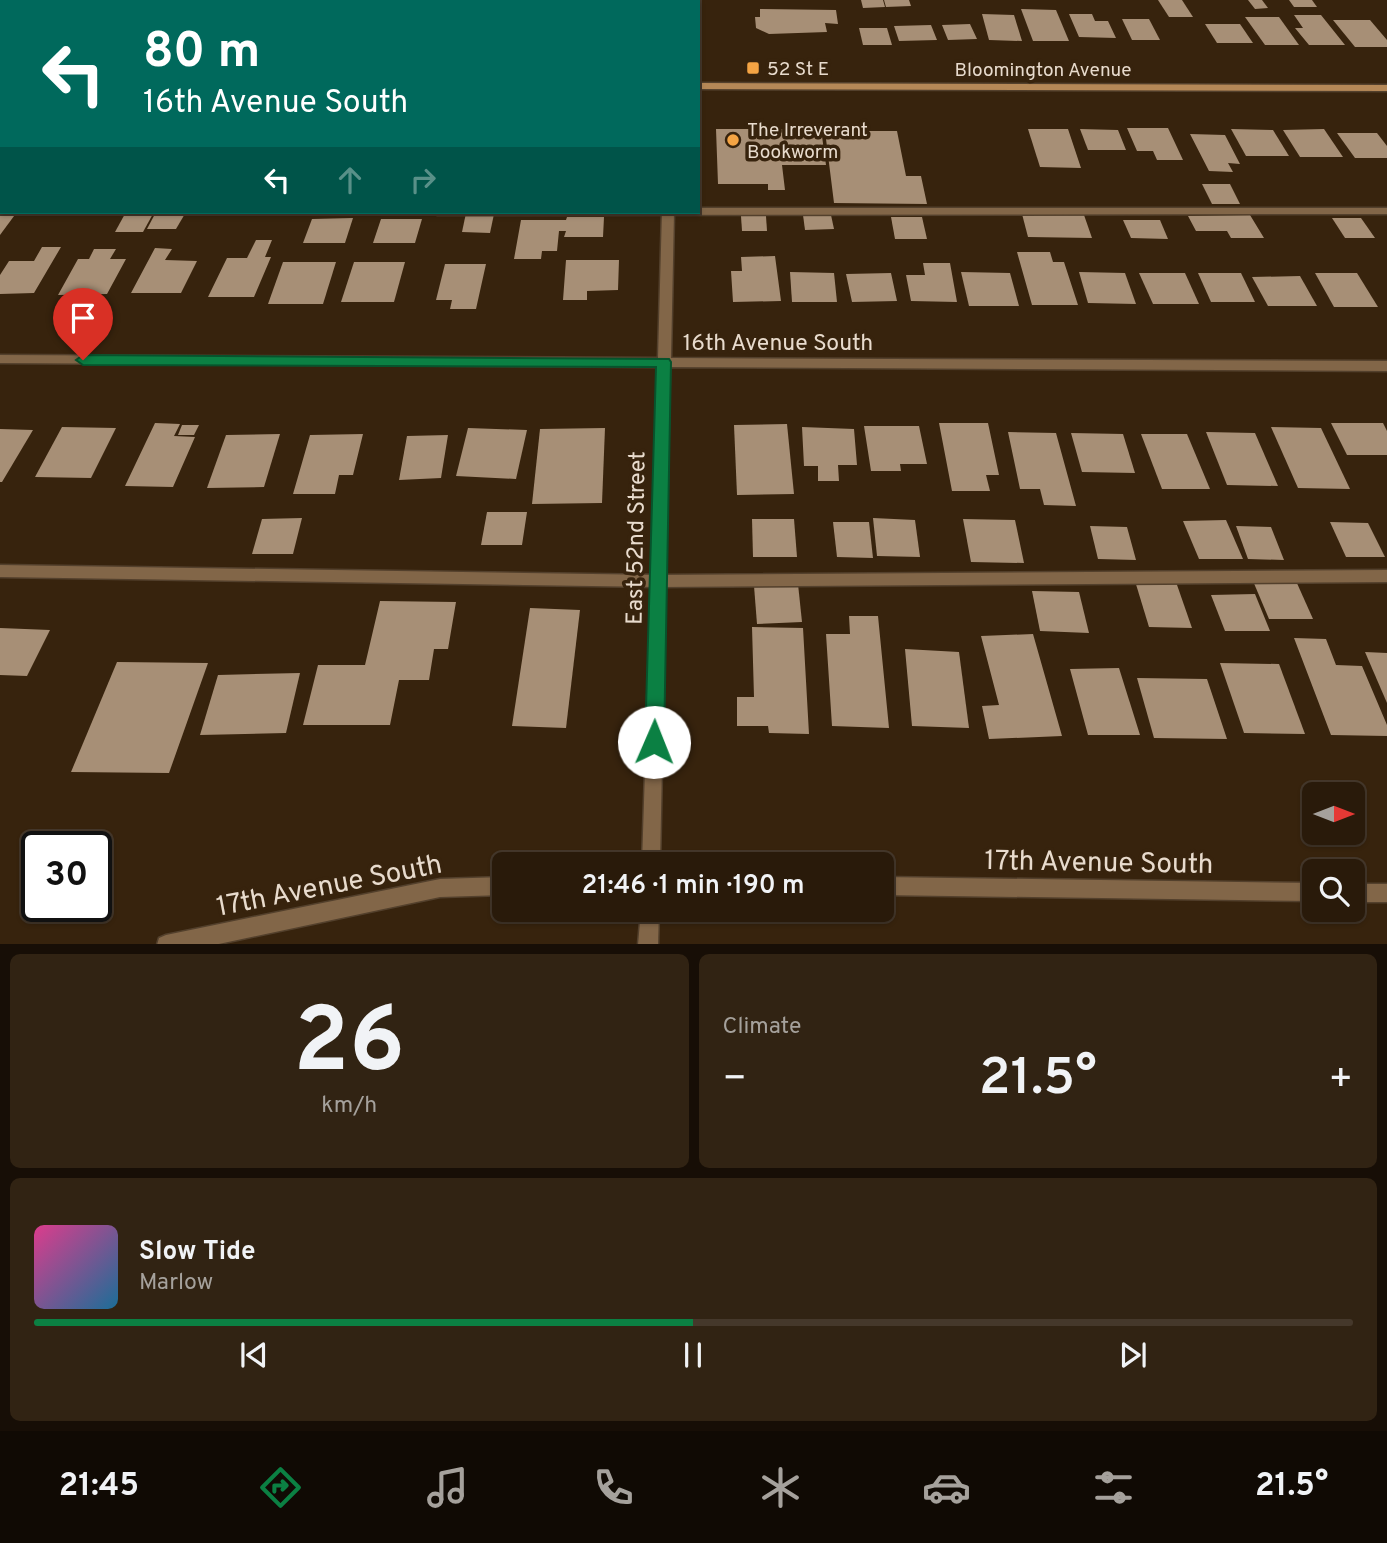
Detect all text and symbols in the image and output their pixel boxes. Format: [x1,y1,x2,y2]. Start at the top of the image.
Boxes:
text: 80 m [143,23,260,85]
icon: left [28,28,119,119]
place label: 52 St E [767,58,829,82]
street label: Bloomington Avenue [955,59,1131,83]
marker: 52 St E [745,60,761,76]
text: 16th Avenue South [143,84,408,124]
place label: The Irreverant Bookworm [747,119,868,165]
marker: The Irreverant Bookworm [725,132,741,148]
icon: left [258,161,296,199]
icon: ahead [331,161,369,199]
icon: right [404,161,442,199]
pin [53,288,113,360]
icon: arrive [64,299,102,337]
street label: 16th Avenue South [683,330,873,359]
street label: East 52nd Street [621,451,654,625]
position arrow [617,705,691,779]
north arrow [1302,782,1365,845]
map controls [1302,782,1365,922]
speed limit sign: 30 [21,831,112,922]
street label: 17th Avenue South [984,844,1214,884]
street label: 17th Avenue South [214,847,445,926]
button: search [1302,859,1365,922]
text: 21:46 · 1 min · 190 m [581,870,805,903]
text: 26 [293,989,405,1104]
text: Climate [723,1013,801,1042]
text: 21.5° [979,1047,1097,1113]
text: − [723,1056,747,1105]
text: + [1328,1056,1353,1105]
text: km/h [321,1092,377,1121]
text: Slow Tide [139,1236,256,1269]
text: Marlow [139,1269,213,1298]
icon: previous [235,1336,273,1374]
icon: pause [674,1336,712,1374]
icon: next [1114,1336,1152,1374]
icon: directions [256,1463,305,1512]
icon: music [423,1463,472,1512]
icon: phone [589,1463,638,1512]
icon: climate [756,1463,805,1512]
icon: car [922,1463,971,1512]
icon: filters [1089,1463,1138,1512]
text: 21:45 [59,1467,139,1507]
text: 21.5° [1255,1467,1328,1507]

